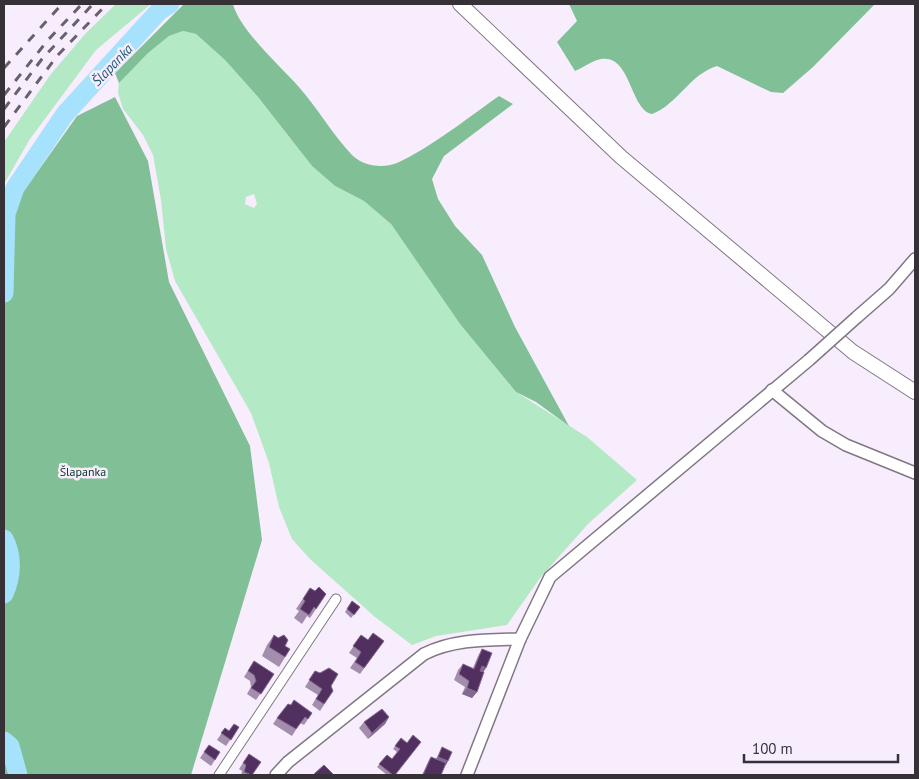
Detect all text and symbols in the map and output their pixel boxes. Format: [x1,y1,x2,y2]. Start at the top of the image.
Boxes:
water label: Šlapanka [88,40,137,90]
park label: Šlapanka [60,464,106,479]
scale bar [744,732,898,764]
text: 100 m [752,739,793,758]

